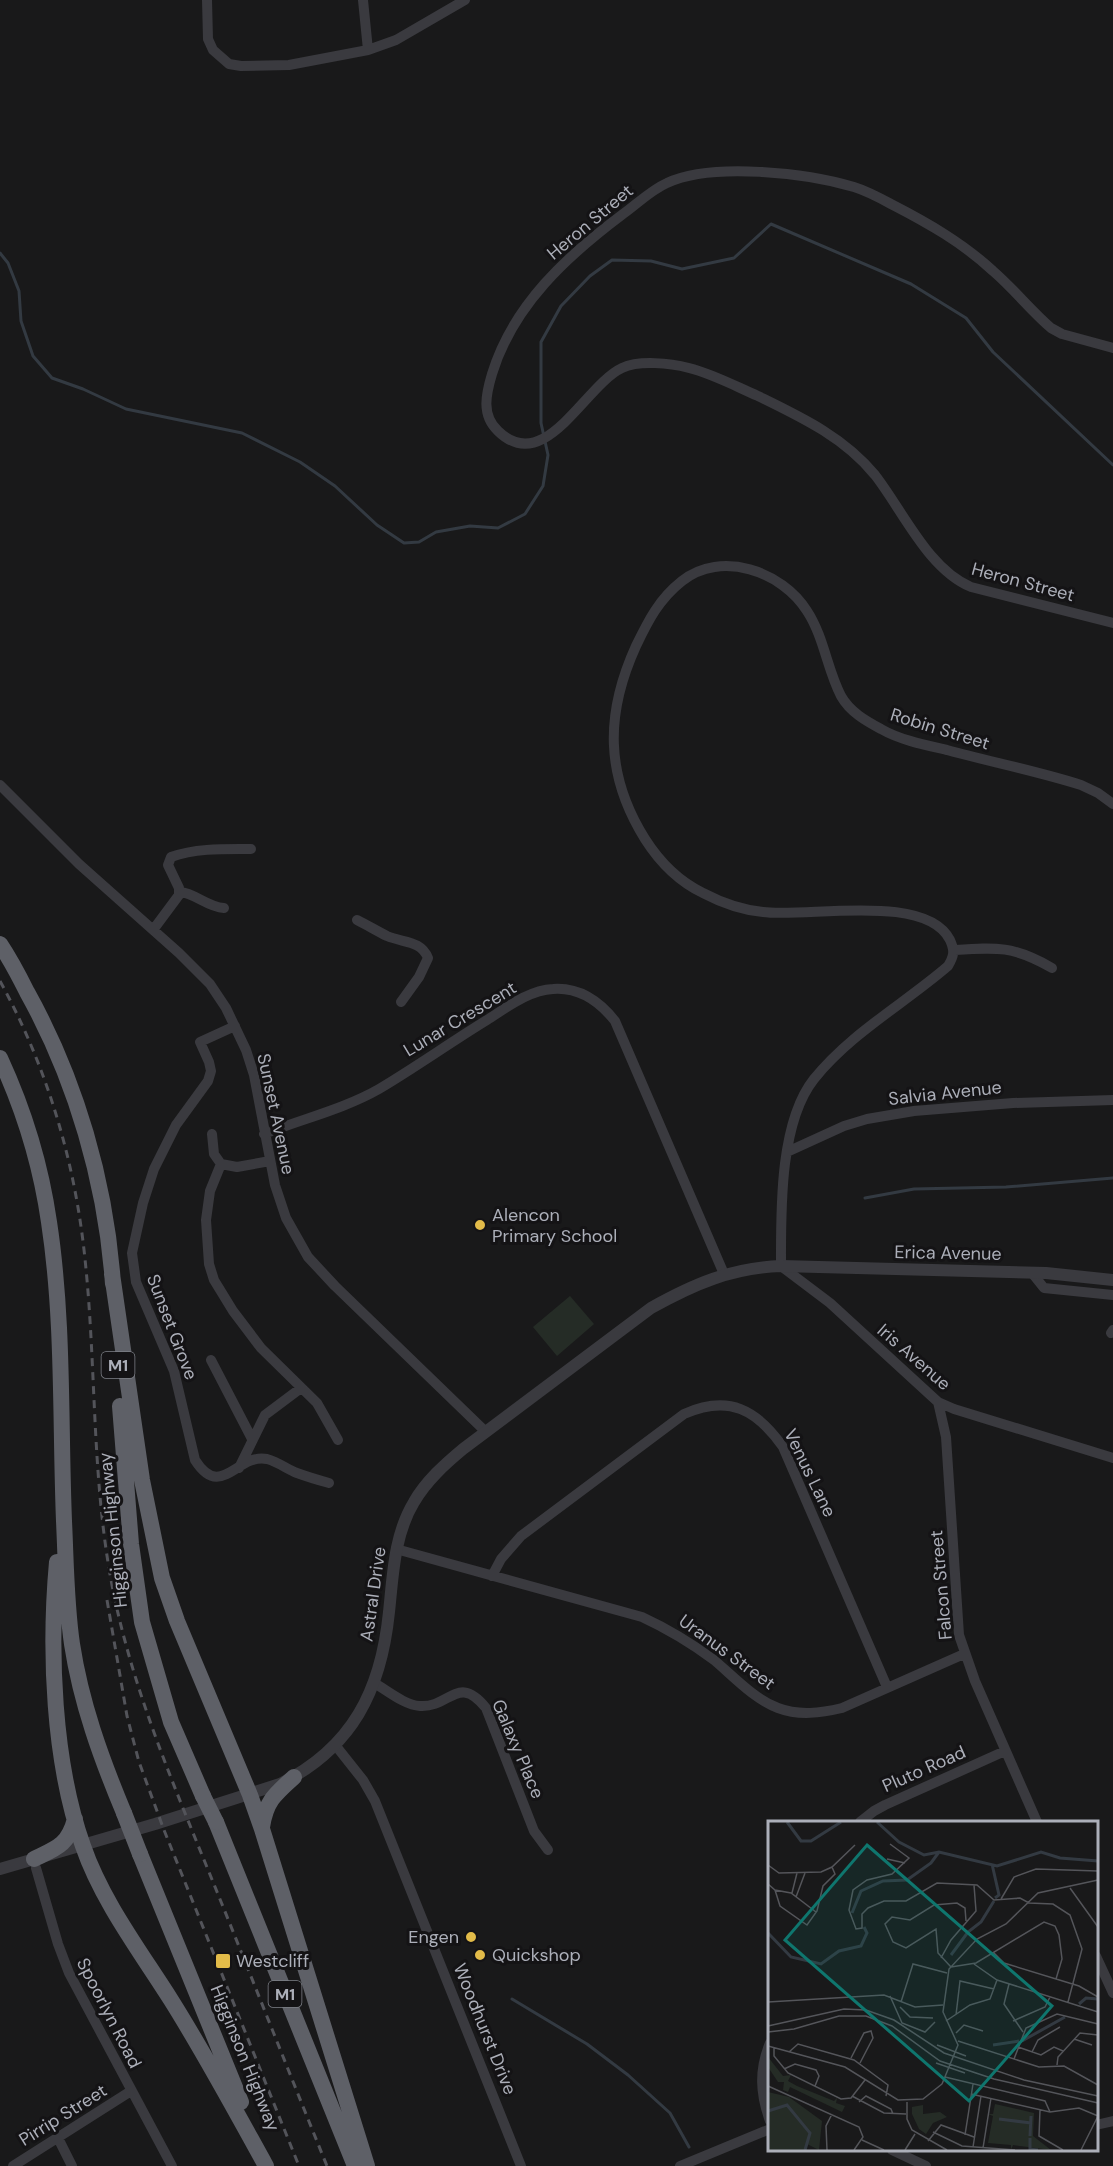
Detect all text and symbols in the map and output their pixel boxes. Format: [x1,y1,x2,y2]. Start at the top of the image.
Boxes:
street label: Heron Street [542,179,638,265]
street label: Heron Street [969,557,1077,607]
street label: Robin Street [887,703,993,755]
street label: Lunar Crescent [399,976,521,1062]
street label: Sunset Avenue [251,1051,301,1177]
street label: Salvia Avenue [887,1075,1003,1111]
place label: Alencon Primary School [492,1203,617,1248]
marker: Alencon Primary School [473,1218,487,1232]
street label: Erica Avenue [894,1240,1002,1266]
street label: Sunset Grove [141,1271,203,1383]
street label: Iris Avenue [872,1318,956,1396]
road number: M1 [102,1352,134,1378]
street label: Venus Lane [778,1425,842,1521]
street label: Higginson Highway [93,1451,133,1609]
street label: Falcon Street [924,1529,958,1641]
street label: Astral Drive [354,1545,392,1643]
street label: Uranus Street [674,1609,780,1695]
street label: Galaxy Place [486,1696,550,1802]
street label: Pluto Road [878,1740,970,1798]
inset map [768,1821,1098,2151]
place label: Engen [408,1925,459,1949]
marker: Engen [464,1930,478,1944]
place label: Quickshop [492,1943,581,1967]
marker: Quickshop [473,1948,487,1962]
place label: Westcliff [236,1949,309,1973]
marker: Westcliff [214,1952,232,1970]
street label: Spoorlyn Road [71,1954,147,2072]
street label: Woodhurst Drive [448,1960,522,2098]
street label: Higginson Highway [205,1981,285,2135]
road number: M1 [268,1981,302,2007]
street label: Pirrip Street [14,2078,112,2152]

